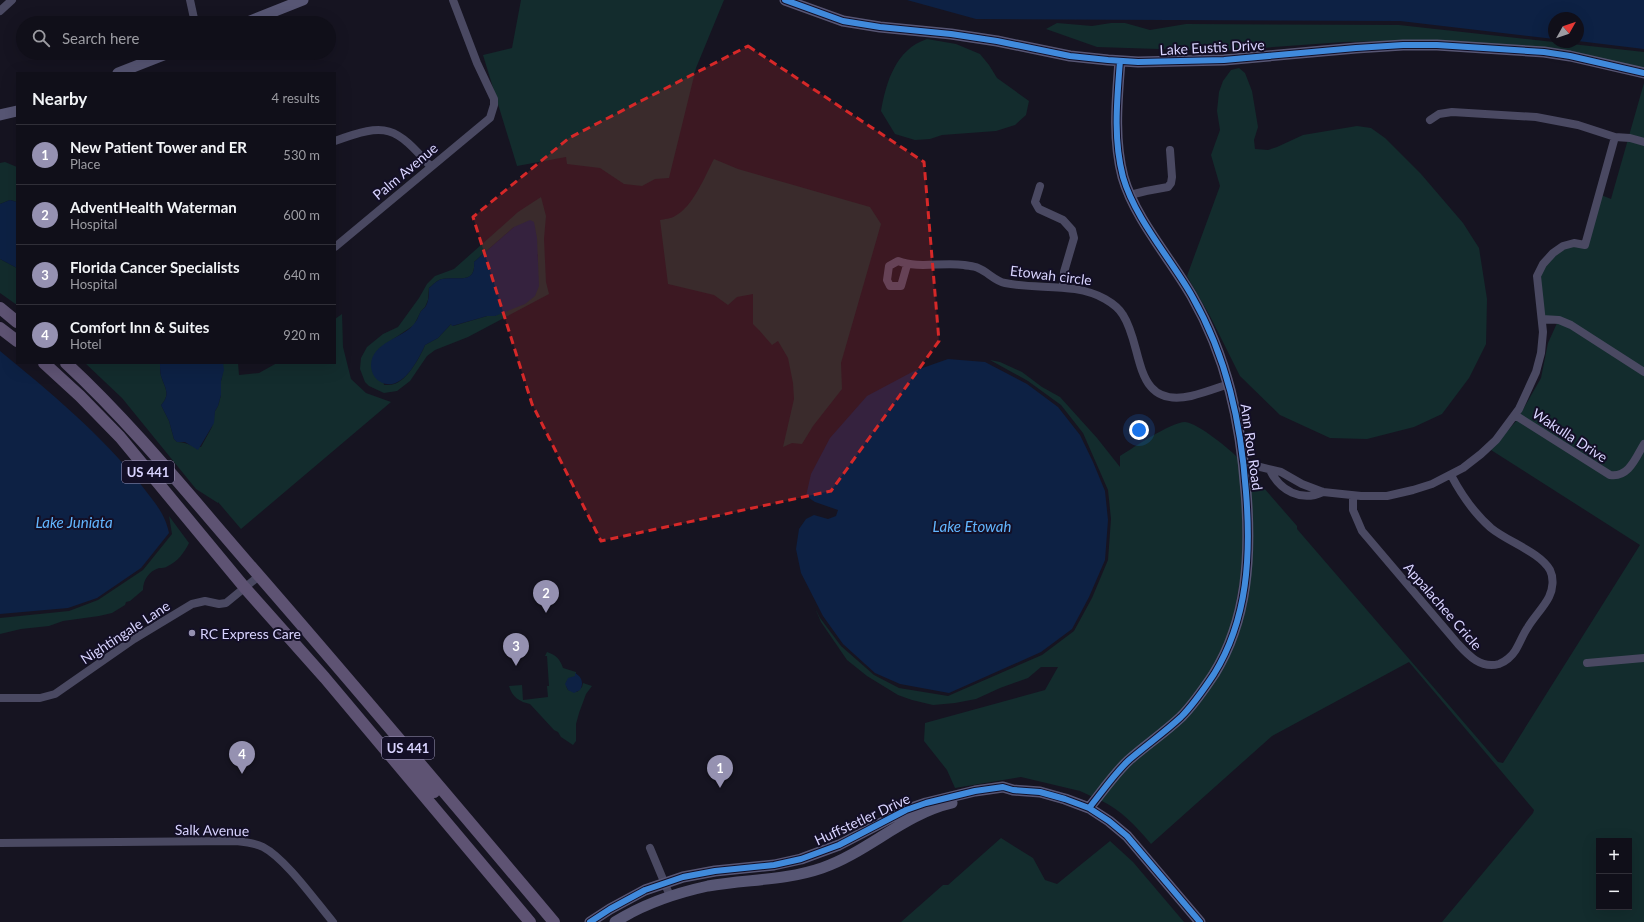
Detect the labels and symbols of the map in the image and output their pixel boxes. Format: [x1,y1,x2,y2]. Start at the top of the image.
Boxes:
north arrow [1548,12,1584,48]
street label: Lake Eustis Drive [1159,36,1265,58]
street label: Palm Avenue [369,139,441,203]
street label: Etowah circle [1009,262,1093,288]
street label: Ann Rou Road [1238,403,1266,491]
street label: Wakulla Drive [1529,404,1611,466]
your location [1129,420,1149,440]
road number: US 441 [122,461,174,483]
water label: Lake Juniata [35,513,113,531]
water label: Lake Etowah [933,517,1011,535]
street label: Appalachee Cricle [1400,559,1486,653]
pin: 2 [533,580,559,613]
street label: Nightingale Lane [77,597,173,667]
place label: RC Express Care [200,625,301,642]
marker: RC Express Care [187,628,197,638]
pin: 3 [503,633,529,666]
road number: US 441 [382,737,434,759]
pin: 4 [229,741,255,774]
pin: 1 [707,755,733,788]
street label: Huffstetler Drive [811,789,913,849]
street label: Salk Avenue [175,821,249,839]

